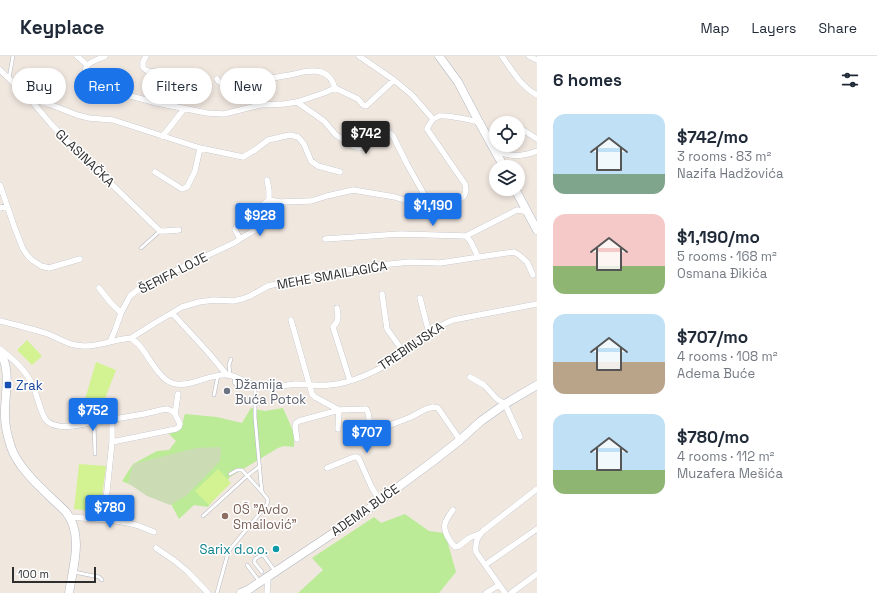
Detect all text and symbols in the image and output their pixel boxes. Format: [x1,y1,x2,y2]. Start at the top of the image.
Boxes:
text: Keyplace [20,15,104,40]
text: Map [700,19,730,37]
text: Layers [752,19,796,37]
text: Share [818,19,857,37]
chip: Buy [12,68,66,104]
chip: Rent [74,68,134,104]
chip: Filters [142,68,212,104]
chip: New [220,68,276,104]
text: 6 homes [553,69,622,91]
icon: filters [839,69,861,91]
map controls [489,116,525,196]
button: locate [489,116,525,152]
pin: $742 [342,121,390,155]
street label: GLASINAČKA [52,125,118,191]
text: $742 [351,125,381,142]
text: $742/mo [677,126,748,148]
icon: home [585,130,633,178]
text: 3 rooms · 83 m² [677,148,771,165]
button: layers [489,160,525,196]
text: Nazifa Hadžovića [677,165,783,182]
pin: $1,190 [400,193,466,227]
text: $1,190 [413,197,453,214]
pin: $928 [236,203,284,237]
text: $928 [244,207,276,224]
text: $1,190/mo [677,226,760,248]
icon: home [585,230,633,278]
street label: ŠERIFA LOJE [136,248,210,298]
text: 5 rooms · 168 m² [677,248,777,265]
street label: MEHE SMAILAGIĆA [276,257,388,293]
text: Osmana Đikića [677,265,767,282]
street label: TREBINJSKA [375,318,447,374]
text: $707/mo [677,326,748,348]
icon: home [585,330,633,378]
text: 4 rooms · 108 m² [677,348,778,365]
text: Adema Buće [677,365,755,382]
place label: Džamija Buća Potok [235,376,306,408]
place label: Zrak [16,377,43,394]
marker: Zrak [3,380,13,390]
marker: Džamija Buća Potok [222,386,232,396]
pin: $752 [69,398,117,432]
text: $752 [78,402,108,419]
pin: $707 [343,420,391,454]
text: $707 [352,424,382,441]
text: $780/mo [677,426,749,448]
icon: home [585,430,633,478]
text: 4 rooms · 112 m² [677,448,774,465]
text: Muzafera Mešića [677,465,783,482]
street label: ADEMA BUĆE [327,480,403,540]
pin: $780 [86,495,134,529]
text: $780 [94,499,126,516]
place label: OŠ "Avdo Smailović" [233,501,297,533]
marker: OŠ "Avdo Smailović" [220,511,230,521]
place label: Sarix d.o.o. [199,541,268,558]
marker: Sarix d.o.o. [271,544,281,554]
scale bar [12,565,96,584]
text: 100 m [18,567,49,581]

